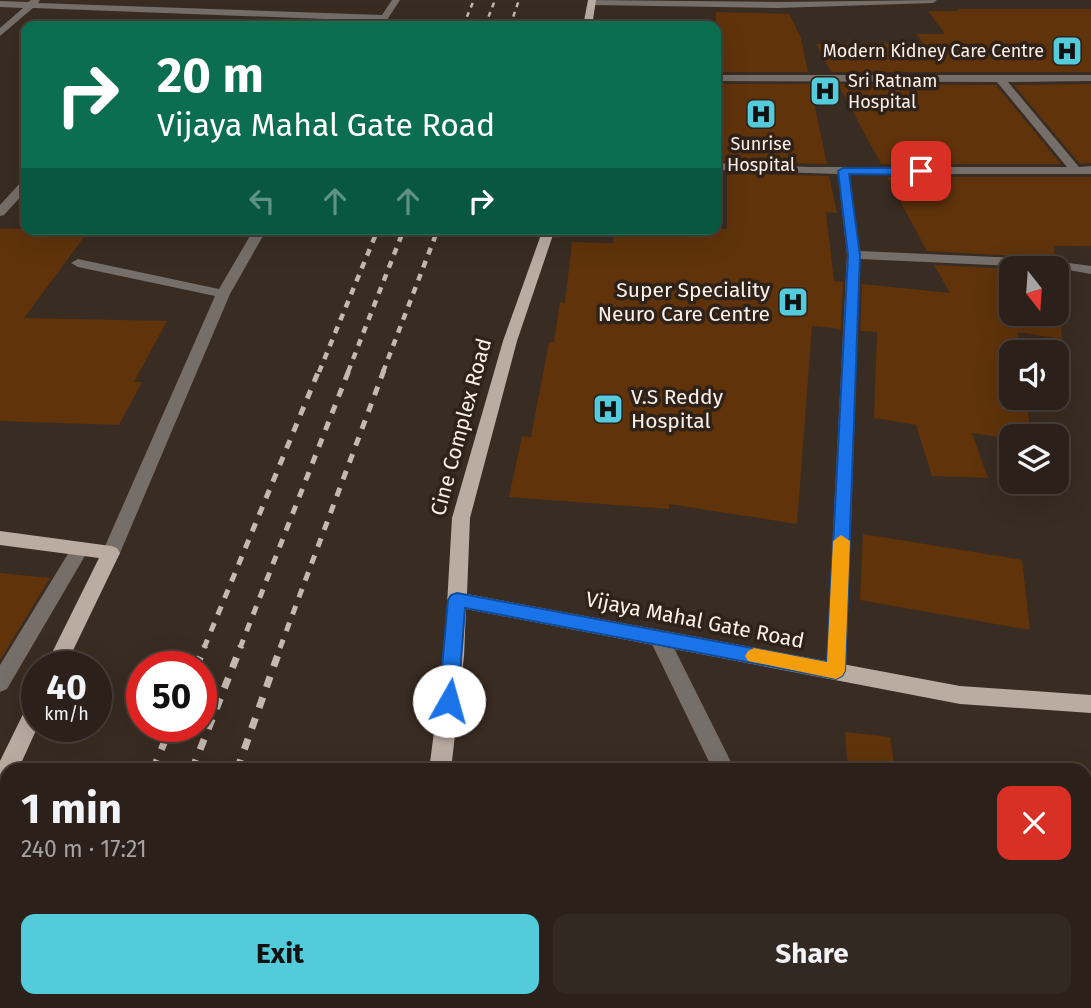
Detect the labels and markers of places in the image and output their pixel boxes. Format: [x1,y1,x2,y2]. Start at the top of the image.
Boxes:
hospital icon: Modern Kidney Care Centre [1050,34,1084,68]
place label: Modern Kidney Care Centre [823,40,1044,62]
place label: Sri Ratnam Hospital [848,70,937,113]
hospital icon: Sri Ratnam Hospital [808,74,842,108]
hospital icon: Sunrise Hospital [744,97,778,131]
place label: Sunrise Hospital [727,133,795,176]
pin [891,141,951,201]
place label: Super Speciality Neuro Care Centre [598,277,771,327]
hospital icon: Super Speciality Neuro Care Centre [776,285,810,319]
place label: V.S Reddy Hospital [631,384,724,434]
hospital icon: V.S Reddy Hospital [591,392,625,426]

